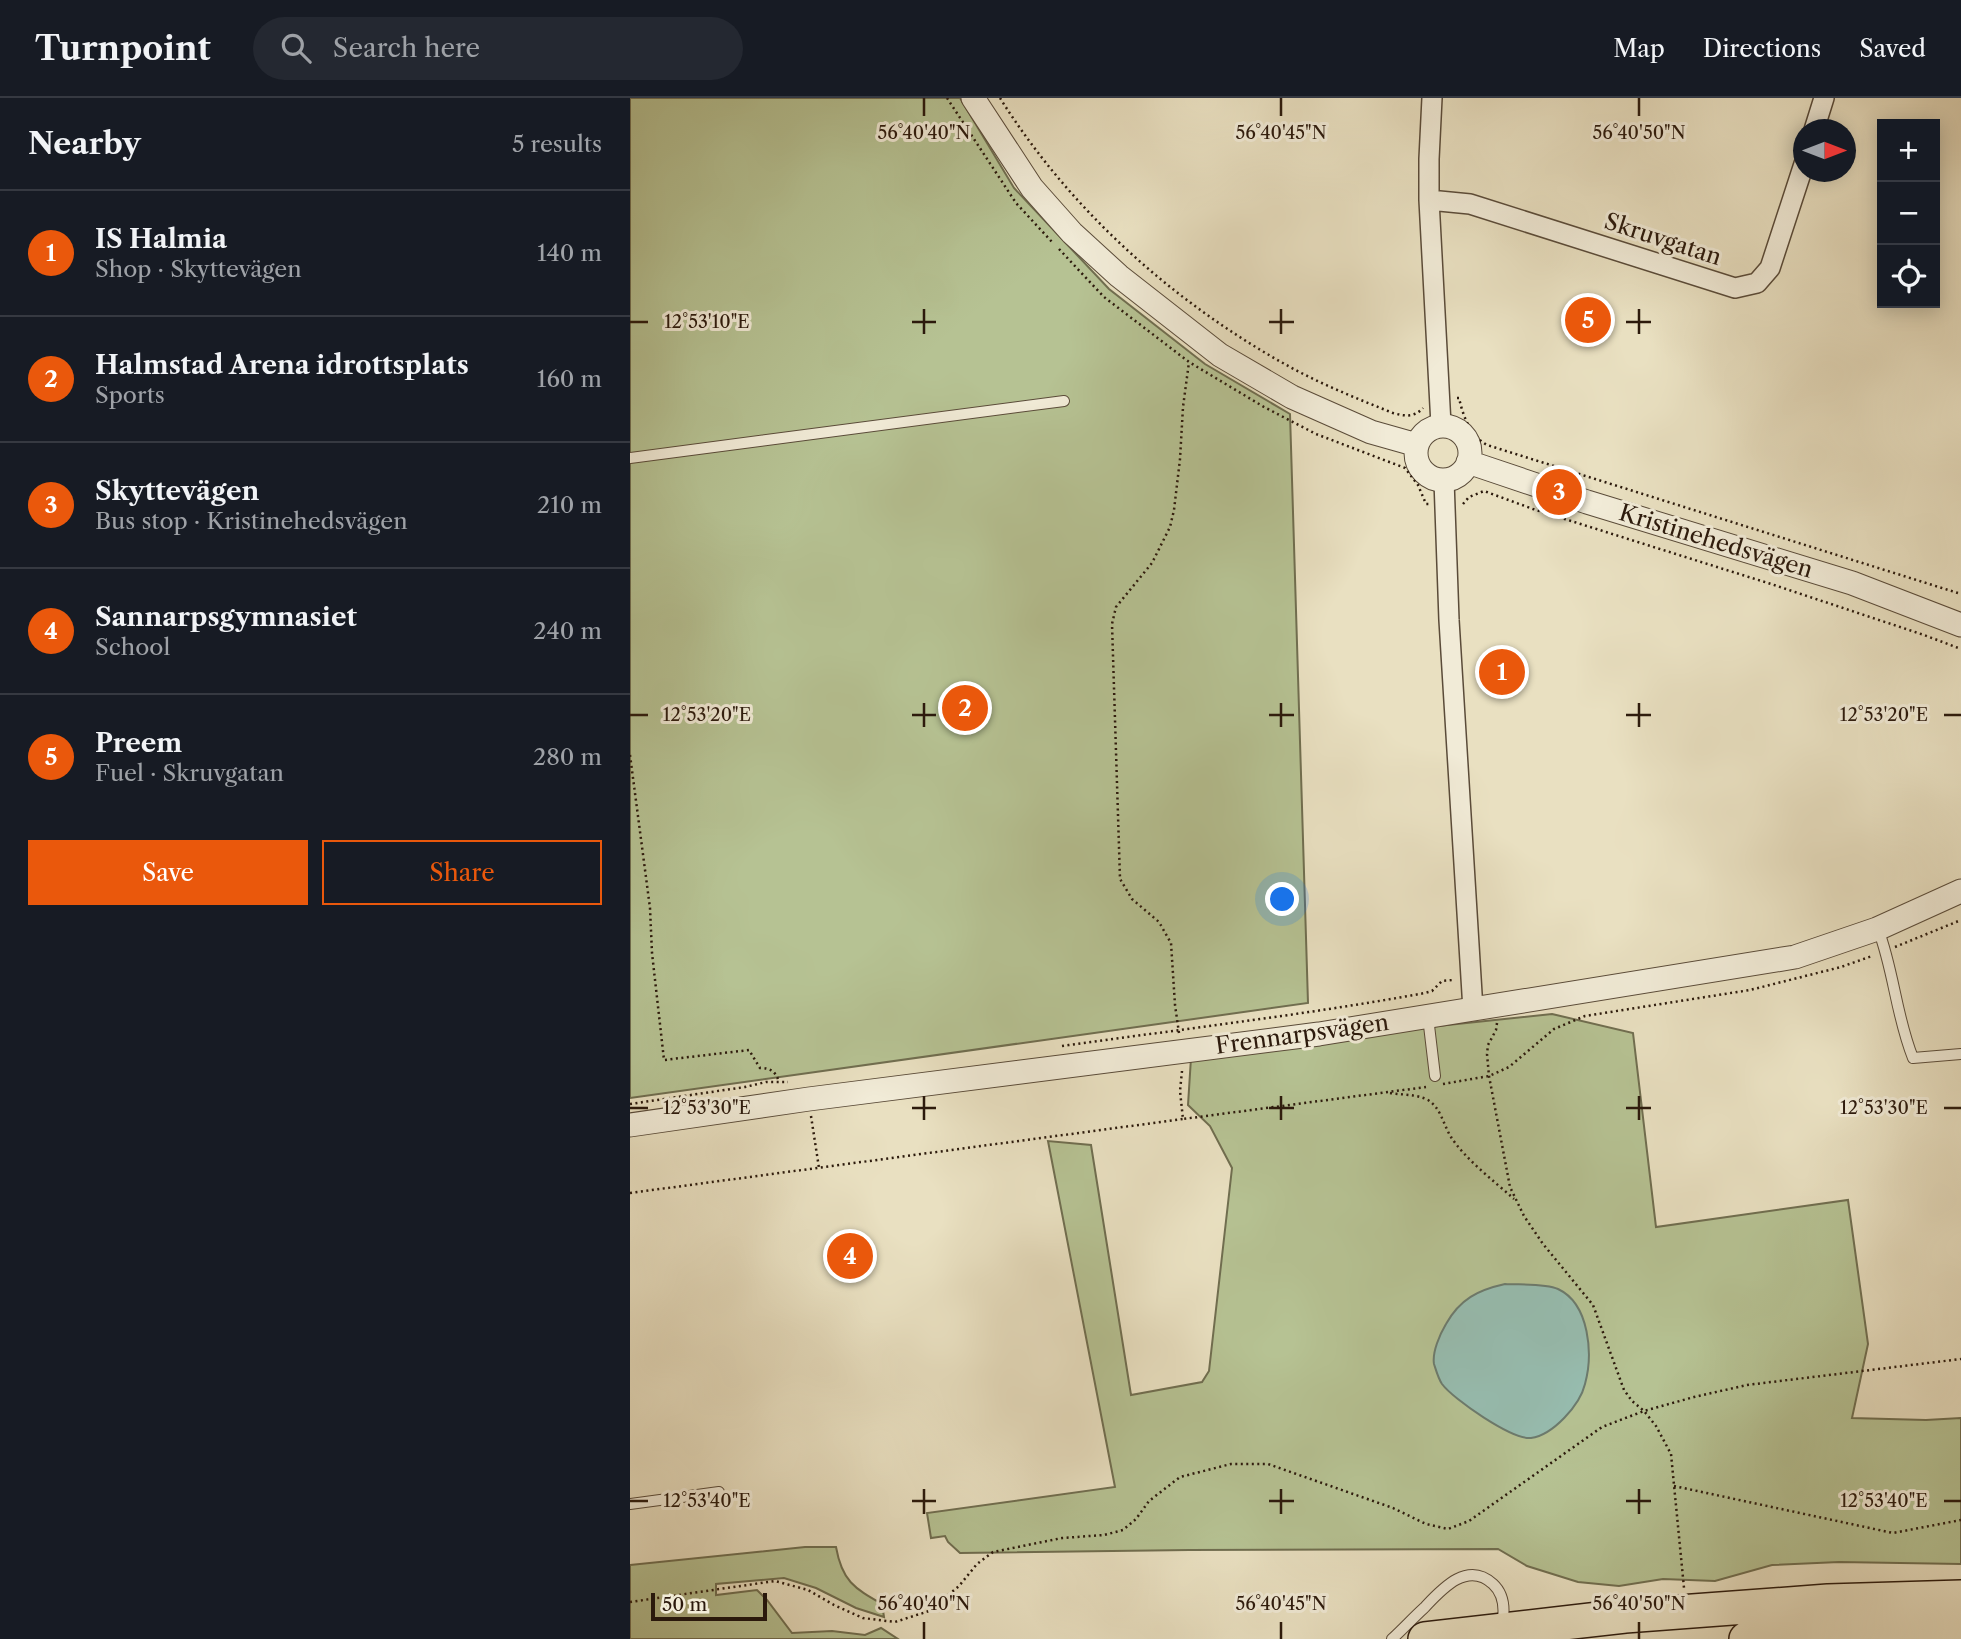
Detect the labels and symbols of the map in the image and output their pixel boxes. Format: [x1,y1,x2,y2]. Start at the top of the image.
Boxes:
north arrow [1793,119,1856,182]
text: 56°40'40"N [878,122,971,144]
text: 56°40'45"N [1235,122,1327,144]
text: 56°40'50"N [1592,122,1686,144]
street label: Skruvgatan [1601,207,1725,271]
pin: 5 [1565,294,1611,346]
text: 12°53'10"E [664,311,750,333]
pin: 3 [1536,466,1582,518]
street label: Kristinehedsvägen [1616,498,1816,584]
pin: 1 [1479,646,1525,698]
pin: 2 [942,682,988,734]
text: 12°53'20"E [663,704,751,726]
text: 12°53'20"E [1840,704,1928,726]
your location [1265,882,1299,916]
street label: Frennarpsvägen [1213,1008,1391,1060]
text: 12°53'30"E [663,1097,751,1119]
text: 12°53'30"E [1840,1097,1928,1119]
pin: 4 [827,1230,873,1282]
text: 12°53'40"E [663,1490,751,1512]
text: 12°53'40"E [1840,1490,1928,1512]
scale bar [651,1590,766,1622]
text: 56°40'40"N [878,1593,971,1615]
text: 56°40'45"N [1235,1593,1327,1615]
text: 56°40'50"N [1592,1593,1686,1615]

